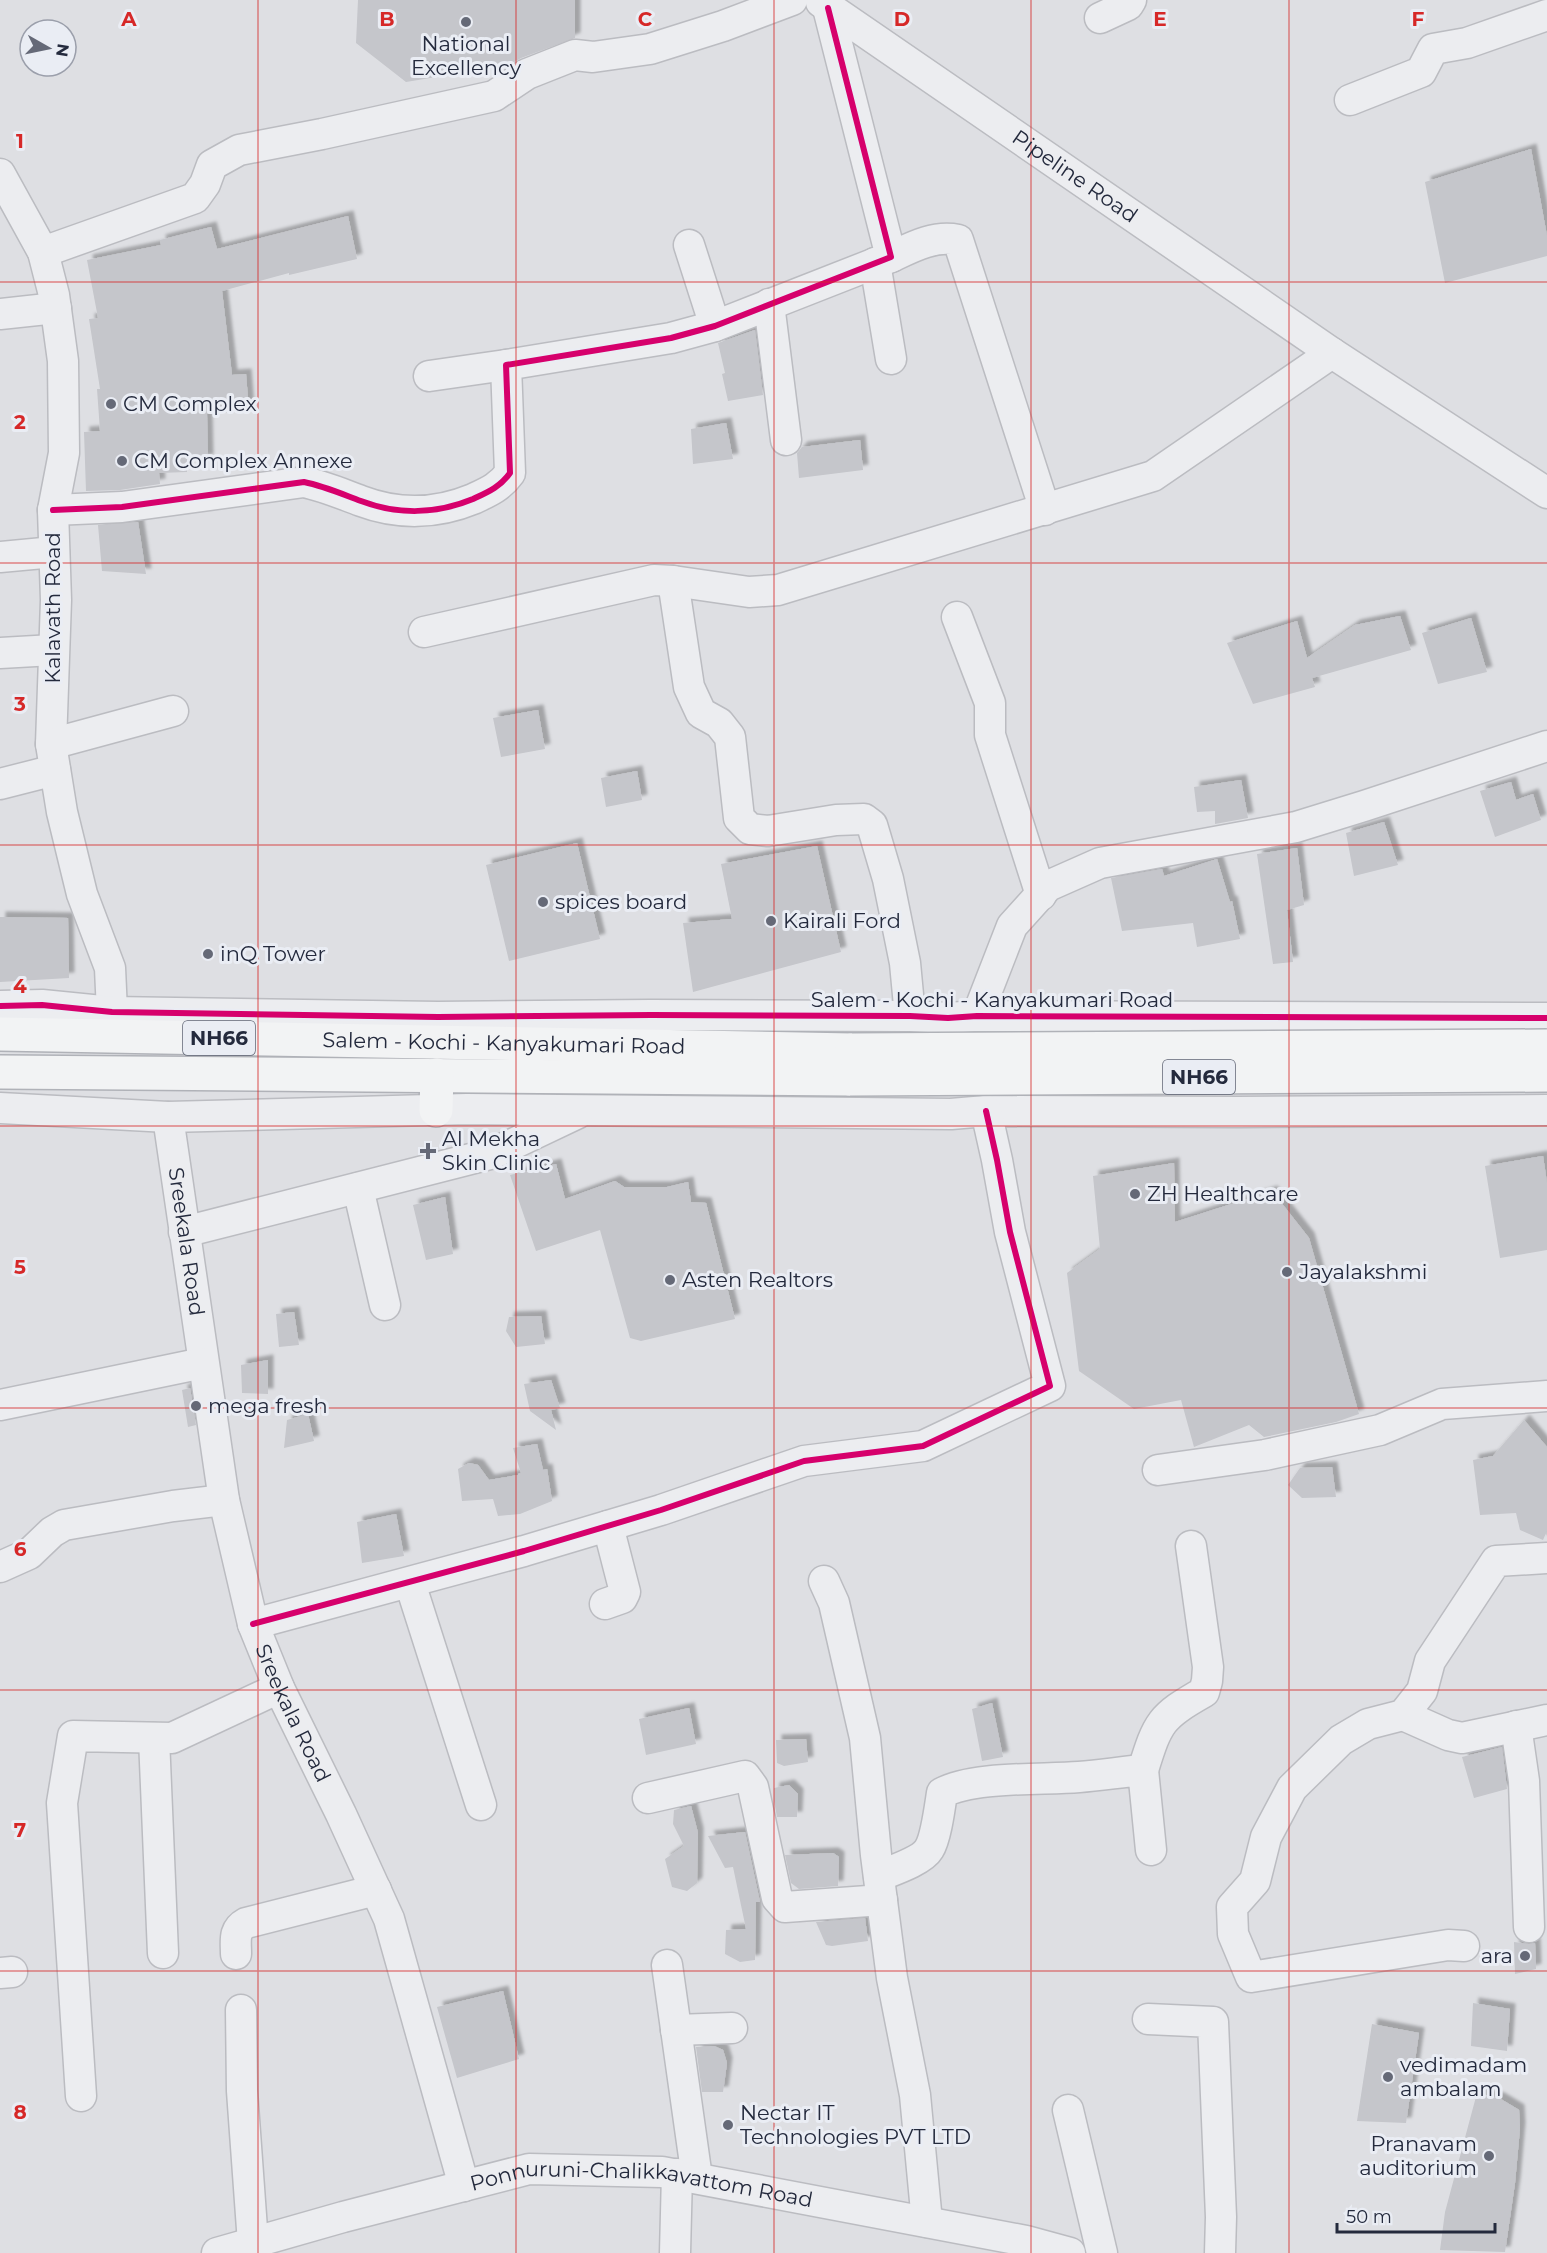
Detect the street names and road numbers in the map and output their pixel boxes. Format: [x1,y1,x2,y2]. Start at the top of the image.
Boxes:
street label: Pipeline Road [1008,124,1143,228]
street label: Kalavath Road [40,532,65,684]
street label: Salem - Kochi - Kanyakumari Road [811,987,1173,1012]
road number: NH66 [183,1021,255,1055]
street label: Salem - Kochi - Kanyakumari Road [322,1027,686,1059]
road number: NH66 [1163,1060,1235,1094]
street label: Sreekala Road [164,1166,210,1317]
street label: Sreekala Road [250,1640,336,1786]
street label: Ponnuruni-Chalikkavattom Road [467,2156,815,2212]

